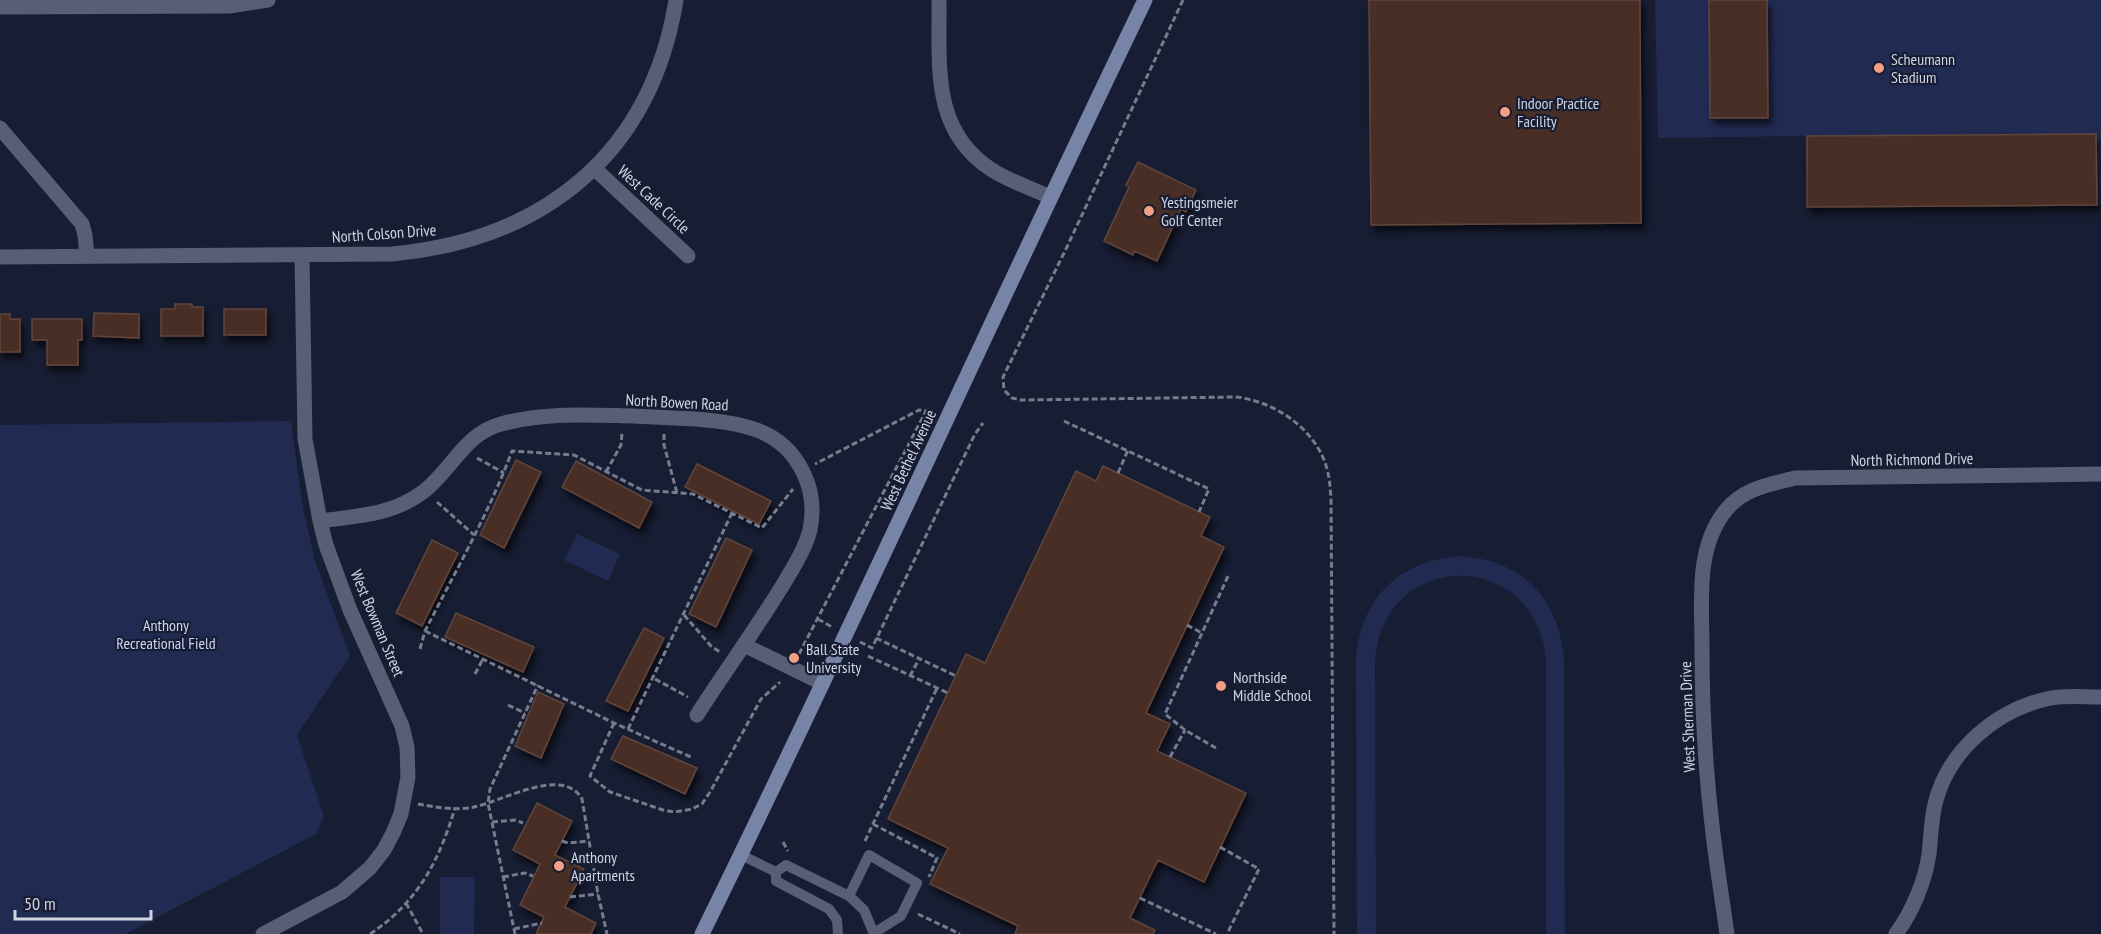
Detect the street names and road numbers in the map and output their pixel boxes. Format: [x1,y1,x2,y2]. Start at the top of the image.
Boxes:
street label: West Cade Circle [614,160,694,238]
street label: North Colson Drive [331,219,437,247]
street label: North Bowen Road [625,389,729,415]
street label: West Bethel Avenue [876,406,940,514]
street label: North Richmond Drive [1850,448,1974,470]
street label: West Bowman Street [347,567,410,680]
street label: West Sherman Drive [1675,661,1699,773]

